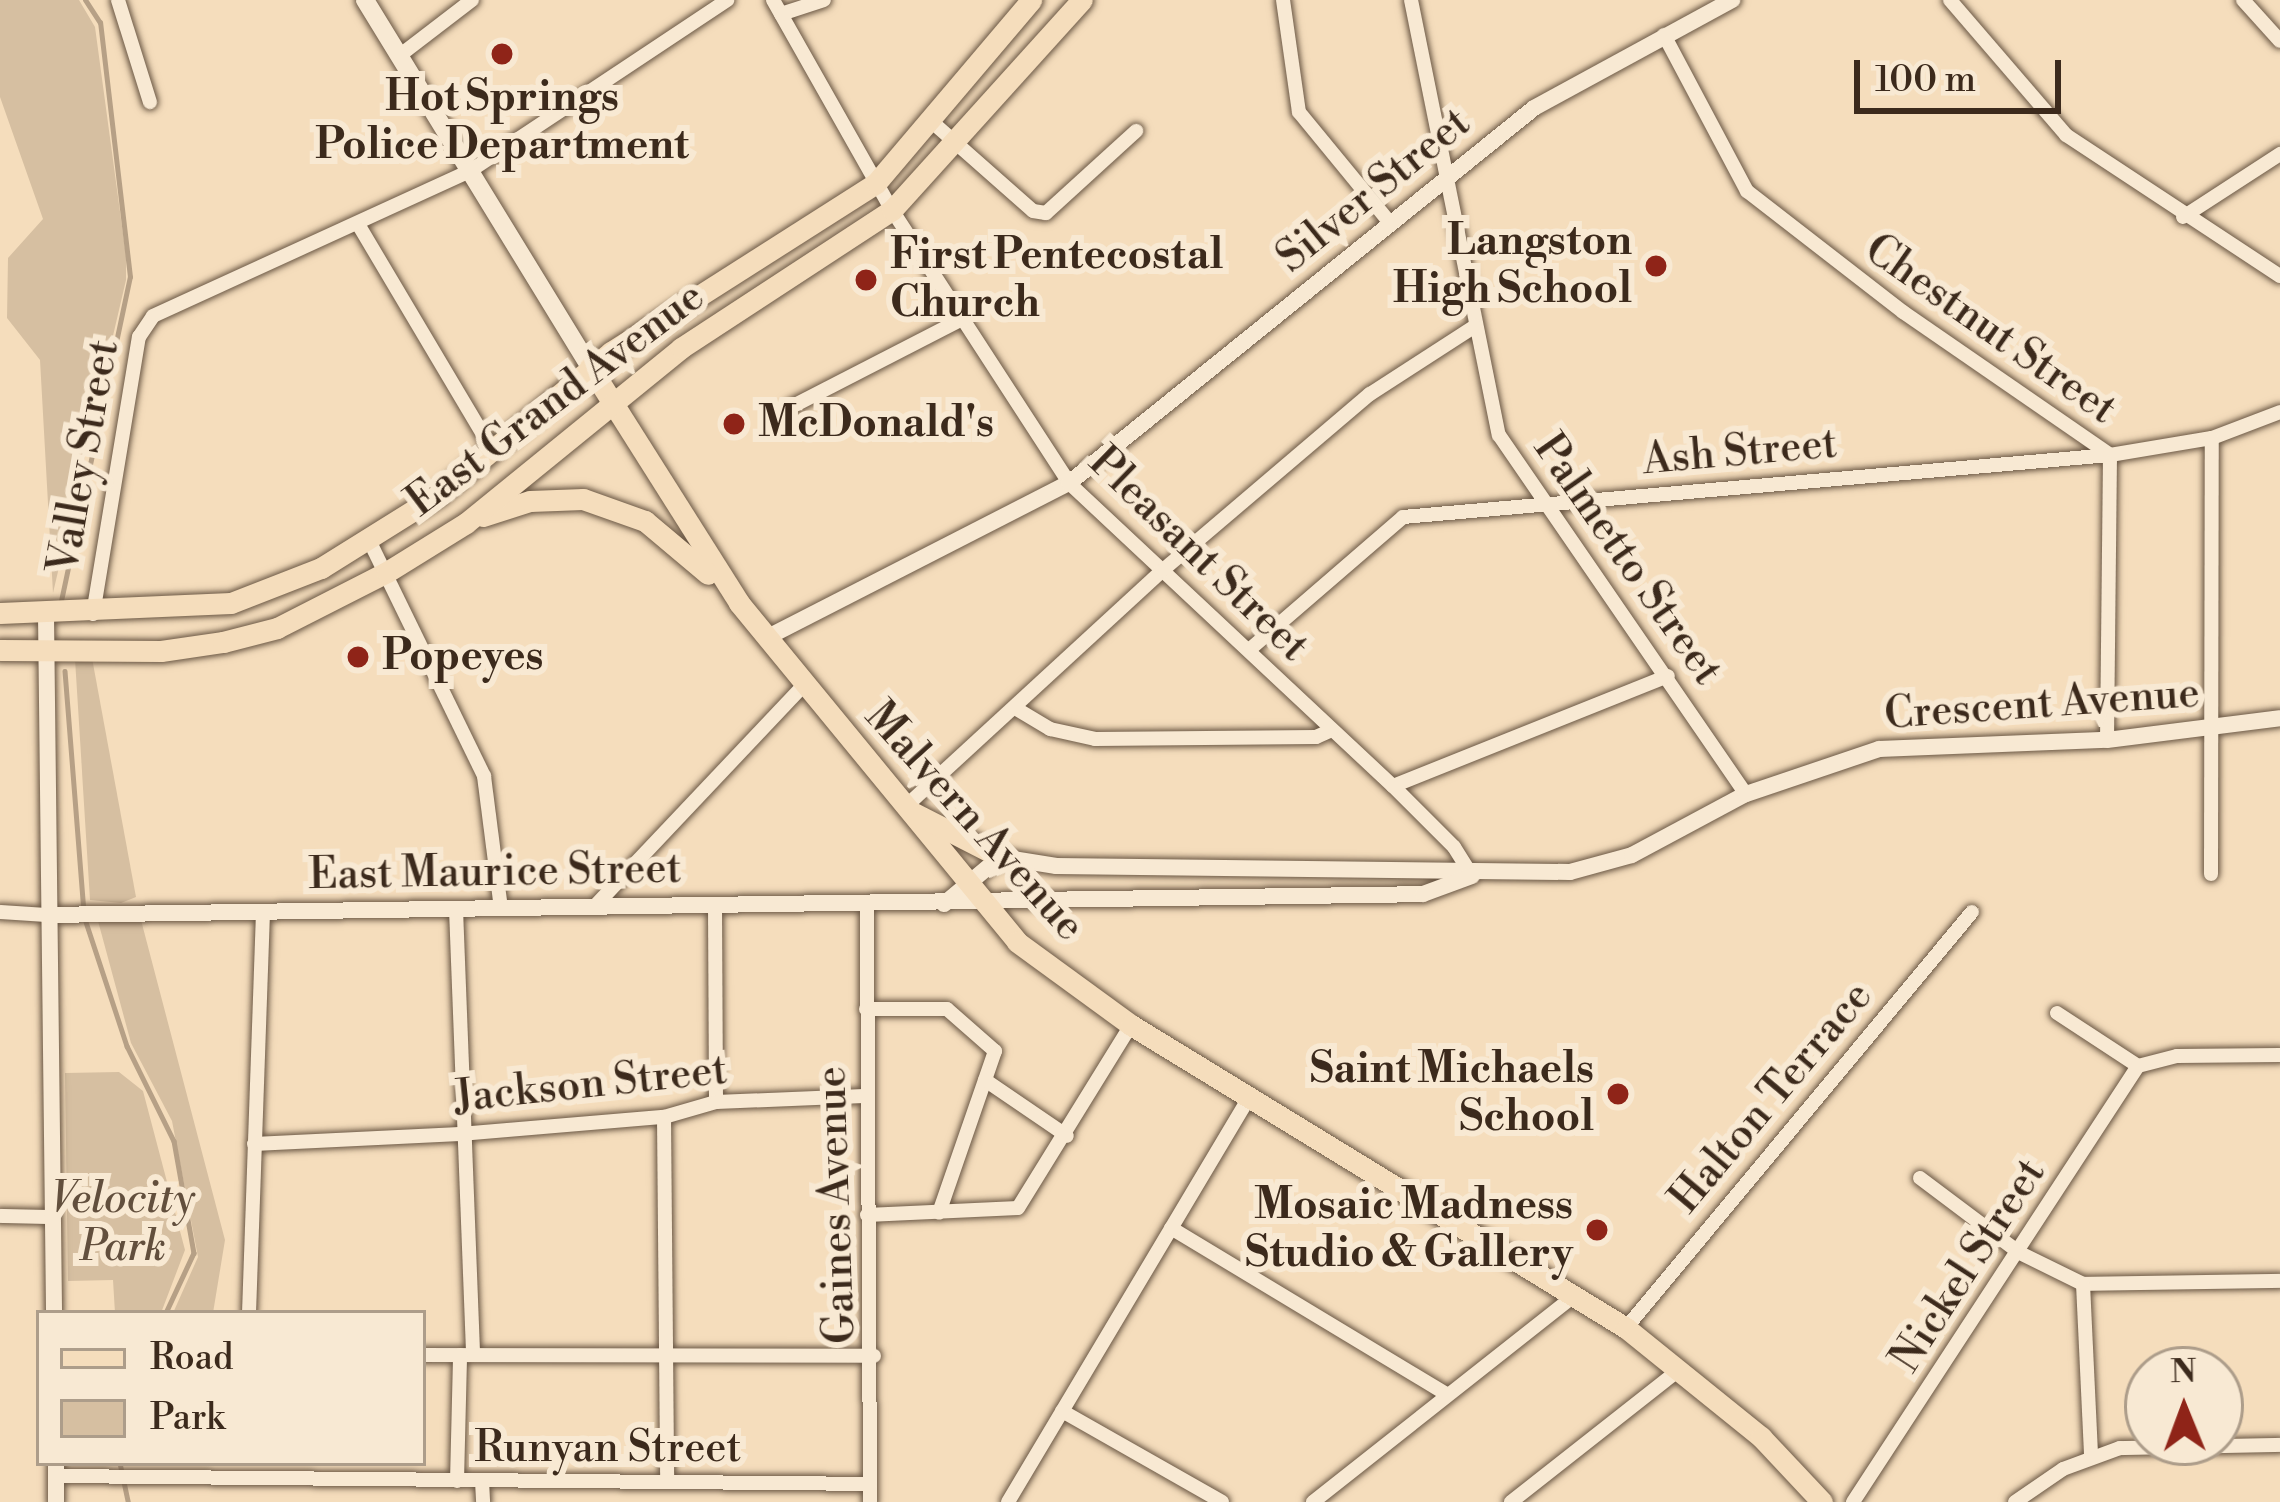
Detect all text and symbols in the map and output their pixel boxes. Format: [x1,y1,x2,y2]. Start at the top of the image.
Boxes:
scale bar [1860,36,2067,110]
marker: Hot Springs Police Department [489,41,515,67]
text: 100 m [1875,58,1976,103]
place label: Hot Springs Police Department [315,73,689,172]
street label: Silver Street [1268,98,1480,284]
place label: Langston High School [1393,217,1632,316]
street label: Chestnut Street [1855,225,2125,435]
place label: First Pentecostal Church [890,231,1223,330]
marker: Langston High School [1643,253,1669,279]
marker: First Pentecostal Church [853,267,879,293]
street label: East Grand Avenue [398,272,714,528]
street label: Valley Street [40,336,130,578]
place label: McDonald's [758,399,994,449]
marker: McDonald's [721,411,747,437]
street label: Ash Street [1641,419,1839,487]
street label: Palmetto Street [1522,425,1732,695]
street label: Pleasant Street [1078,438,1318,672]
place label: Popeyes [382,632,544,682]
marker: Popeyes [345,644,371,670]
street label: Crescent Avenue [1883,669,2201,741]
street label: Malvern Avenue [854,692,1094,952]
street label: East Maurice Street [308,845,682,901]
street label: Halton Terrace [1661,972,1883,1224]
place label: Saint Michaels School [1310,1045,1594,1144]
street label: Jackson Street [452,1046,730,1124]
street label: Gaines Avenue [807,1065,867,1345]
marker: Saint Michaels School [1605,1081,1631,1107]
street label: Nickel Street [1881,1150,2057,1382]
park label: Velocity Park [51,1175,195,1274]
place label: Mosaic Madness Studio & Gallery [1245,1181,1573,1280]
marker: Mosaic Madness Studio & Gallery [1584,1217,1610,1243]
legend [36,1310,426,1466]
text: Road [150,1336,233,1381]
north arrow [2124,1346,2244,1466]
text: N [2170,1352,2197,1393]
text: Park [150,1396,225,1441]
street label: Runyan Street [475,1424,741,1474]

